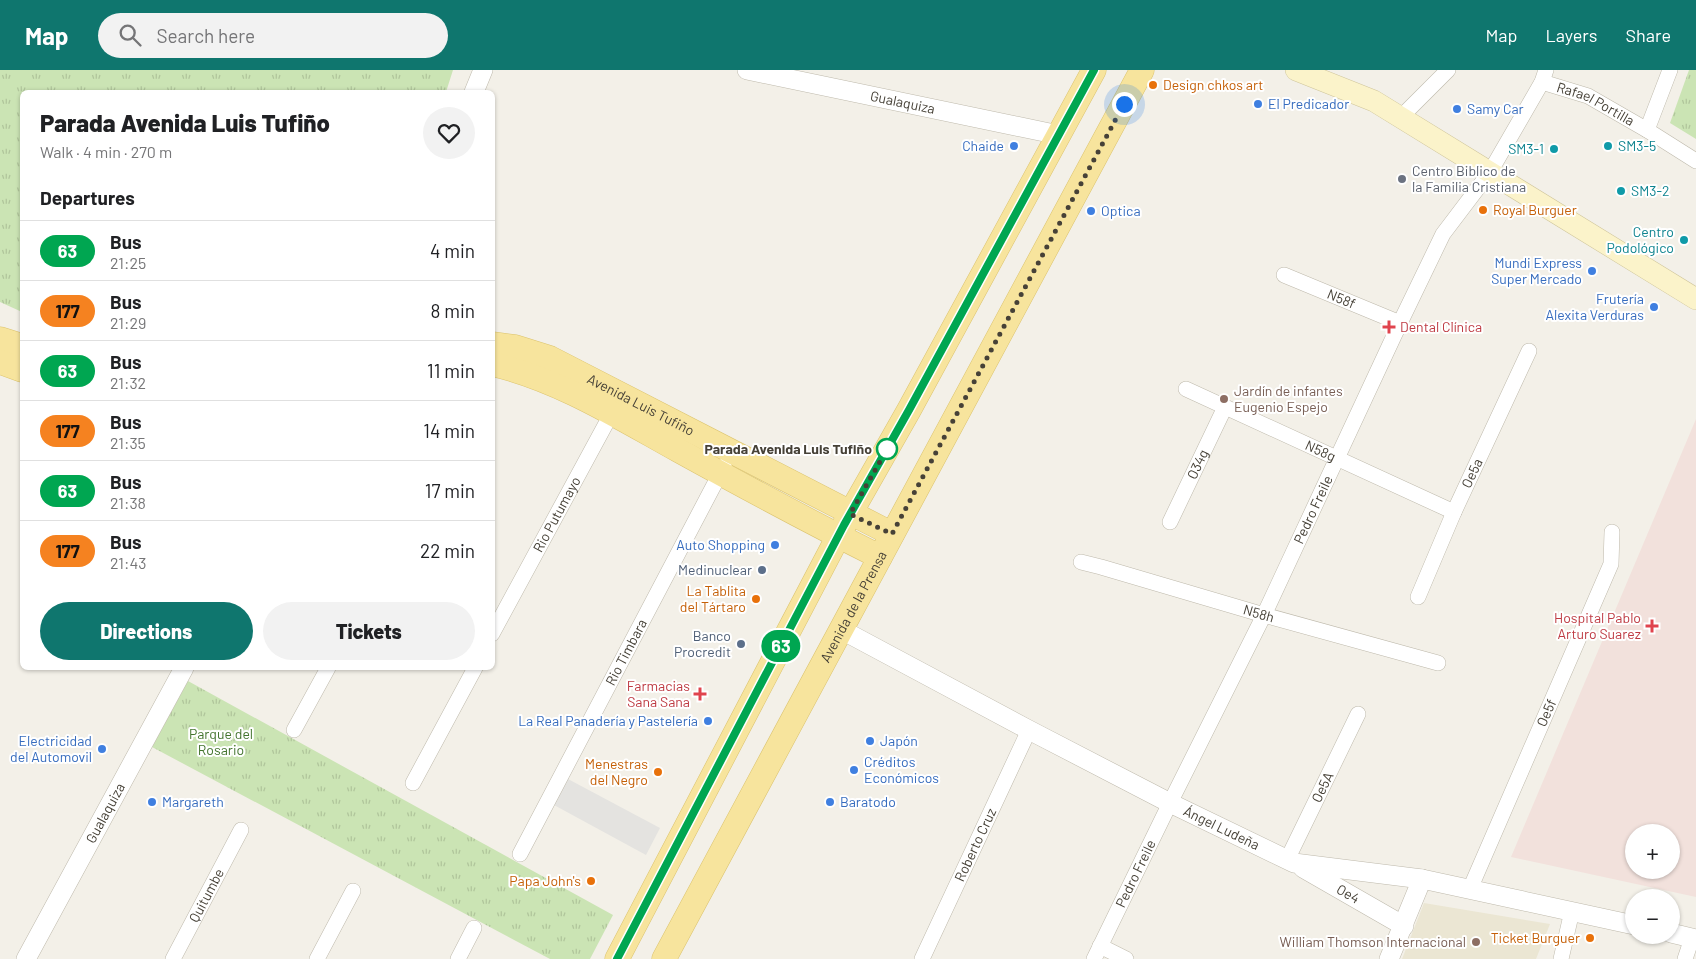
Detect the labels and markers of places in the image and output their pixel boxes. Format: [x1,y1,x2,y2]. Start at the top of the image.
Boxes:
place label: Design chkos art [1163,76,1263,93]
marker: Design chkos art [1147,79,1159,91]
place label: El Predicador [1268,95,1349,112]
marker: El Predicador [1252,98,1264,110]
place label: Samy Car [1467,100,1524,117]
marker: Samy Car [1451,103,1463,115]
place label: Chaide [962,137,1004,154]
place label: SM3-5 [1618,137,1656,154]
marker: Chaide [1008,140,1020,152]
place label: SM3-1 [1508,140,1544,157]
marker: SM3-5 [1602,140,1614,152]
marker: SM3-1 [1548,143,1560,155]
place label: Centro Biblico de la Familia Cristiana [1412,162,1526,195]
marker: Centro Biblico de la Familia Cristiana [1396,173,1408,185]
place label: SM3-2 [1631,182,1669,199]
marker: SM3-2 [1615,185,1627,197]
place label: Royal Burguer [1493,201,1577,218]
place label: Optica [1101,202,1141,219]
marker: Royal Burguer [1477,204,1489,216]
marker: Optica [1085,205,1097,217]
place label: Centro Podológico [1606,223,1674,256]
marker: Centro Podológico [1678,234,1690,246]
place label: Mundi Express Super Mercado [1491,254,1582,287]
marker: Mundi Express Super Mercado [1586,265,1598,277]
place label: Frutería Alexita Verduras [1546,290,1644,323]
marker: Frutería Alexita Verduras [1648,301,1660,313]
place label: Dental Clínica [1400,318,1482,335]
marker: Dental Clínica [1382,320,1396,334]
place label: Jardín de infantes Eugenio Espejo [1234,382,1343,415]
marker: Jardín de infantes Eugenio Espejo [1218,393,1230,405]
marker: Parada Avenida Luis Tufiño [876,438,898,460]
place label: Parada Avenida Luis Tufiño [704,440,872,457]
place label: Auto Shopping [676,536,765,553]
marker: Auto Shopping [769,539,781,551]
place label: Medinuclear [678,561,752,578]
marker: Medinuclear [756,564,768,576]
place label: La Tablita del Tártaro [680,582,746,615]
marker: La Tablita del Tártaro [750,593,762,605]
place label: Hospital Pablo Arturo Suarez [1554,609,1641,642]
marker: Hospital Pablo Arturo Suarez [1645,619,1659,633]
place label: Banco Procredit [674,627,731,660]
marker: Banco Procredit [735,638,747,650]
place label: Farmacias Sana Sana [627,677,690,710]
marker: Farmacias Sana Sana [694,688,706,700]
place label: La Real Panadería y Pastelería [518,712,698,729]
marker: La Real Panadería y Pastelería [702,715,714,727]
place label: Electricidad del Automovil [10,732,92,765]
place label: Japón [880,732,918,749]
marker: Japón [864,735,876,747]
marker: Electricidad del Automovil [96,743,108,755]
place label: Créditos Económicos [864,753,939,786]
place label: Menestras del Negro [585,755,648,788]
marker: Créditos Económicos [848,764,860,776]
marker: Menestras del Negro [652,766,664,778]
place label: Margareth [162,793,224,810]
place label: Baratodo [840,793,896,810]
marker: Margareth [146,796,158,808]
marker: Baratodo [824,796,836,808]
place label: Papa John's [509,872,581,889]
marker: Papa John's [585,875,597,887]
place label: Ticket Burguer [1491,929,1580,946]
marker: Ticket Burguer [1584,932,1596,944]
place label: William Thomson Internacional [1280,933,1466,950]
marker: William Thomson Internacional [1470,936,1482,948]

